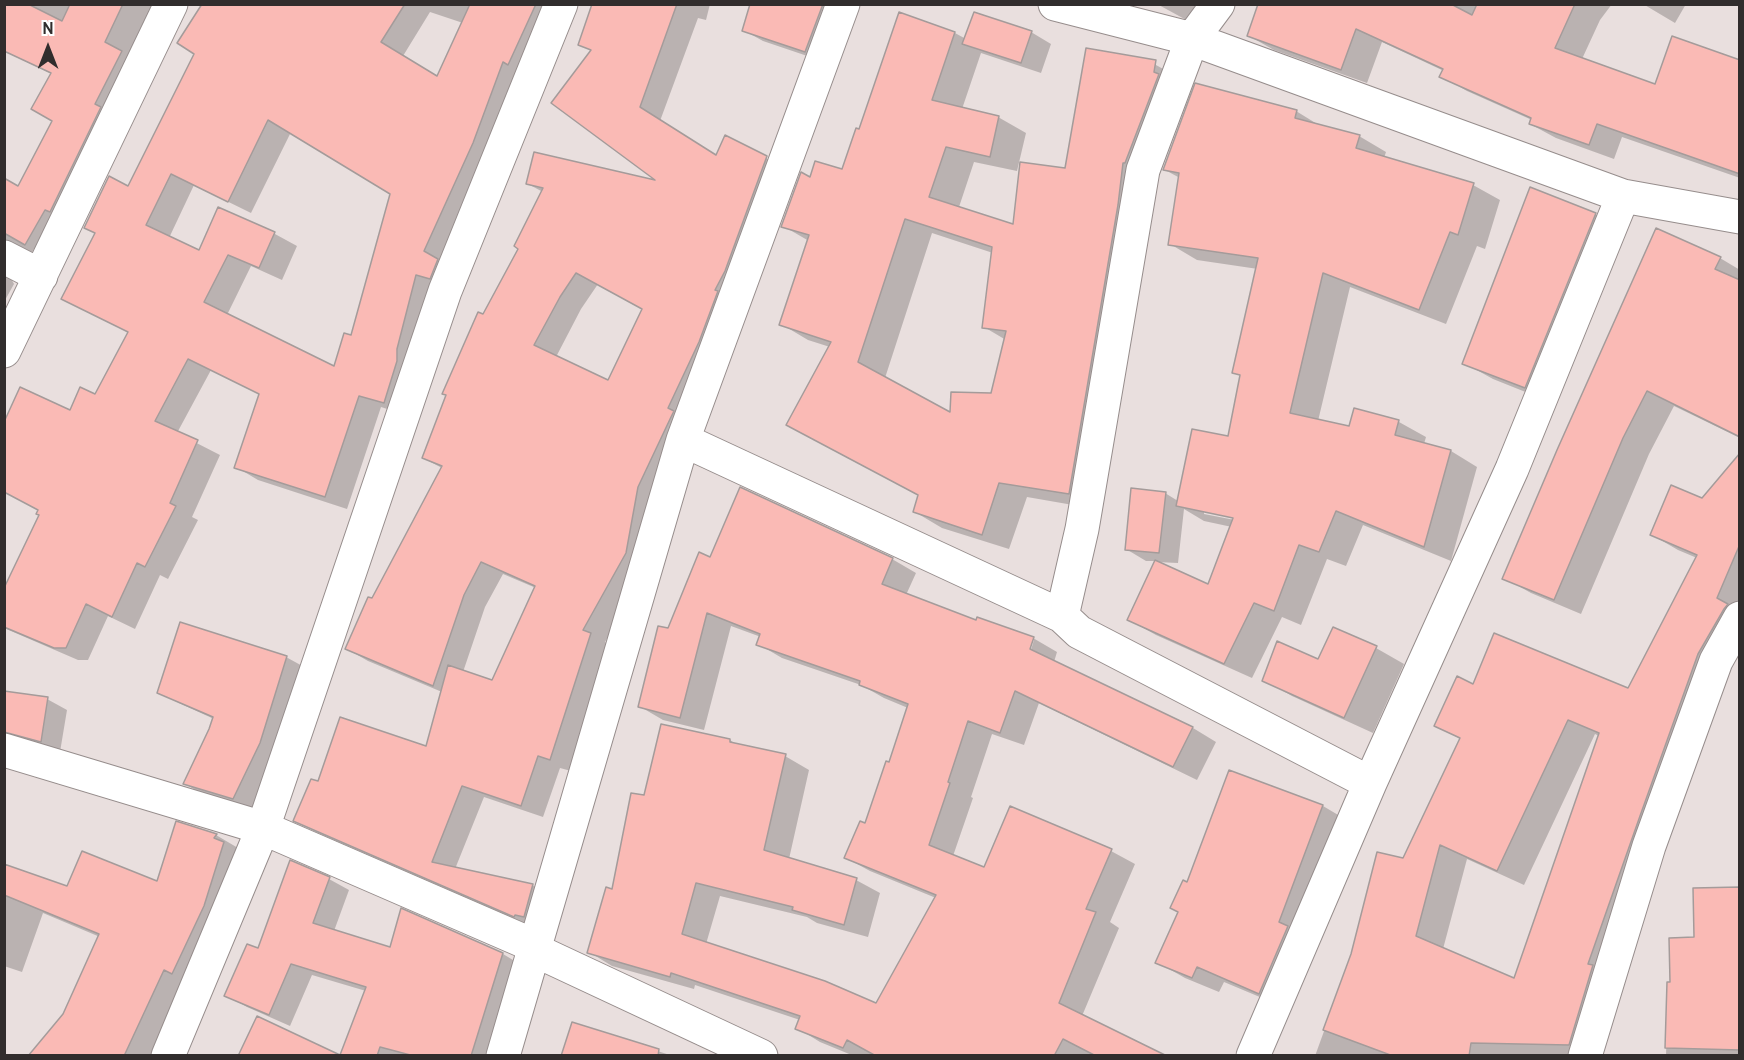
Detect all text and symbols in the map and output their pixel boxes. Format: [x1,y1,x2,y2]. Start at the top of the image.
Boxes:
north arrow [18,18,78,78]
text: N [42,20,54,40]

